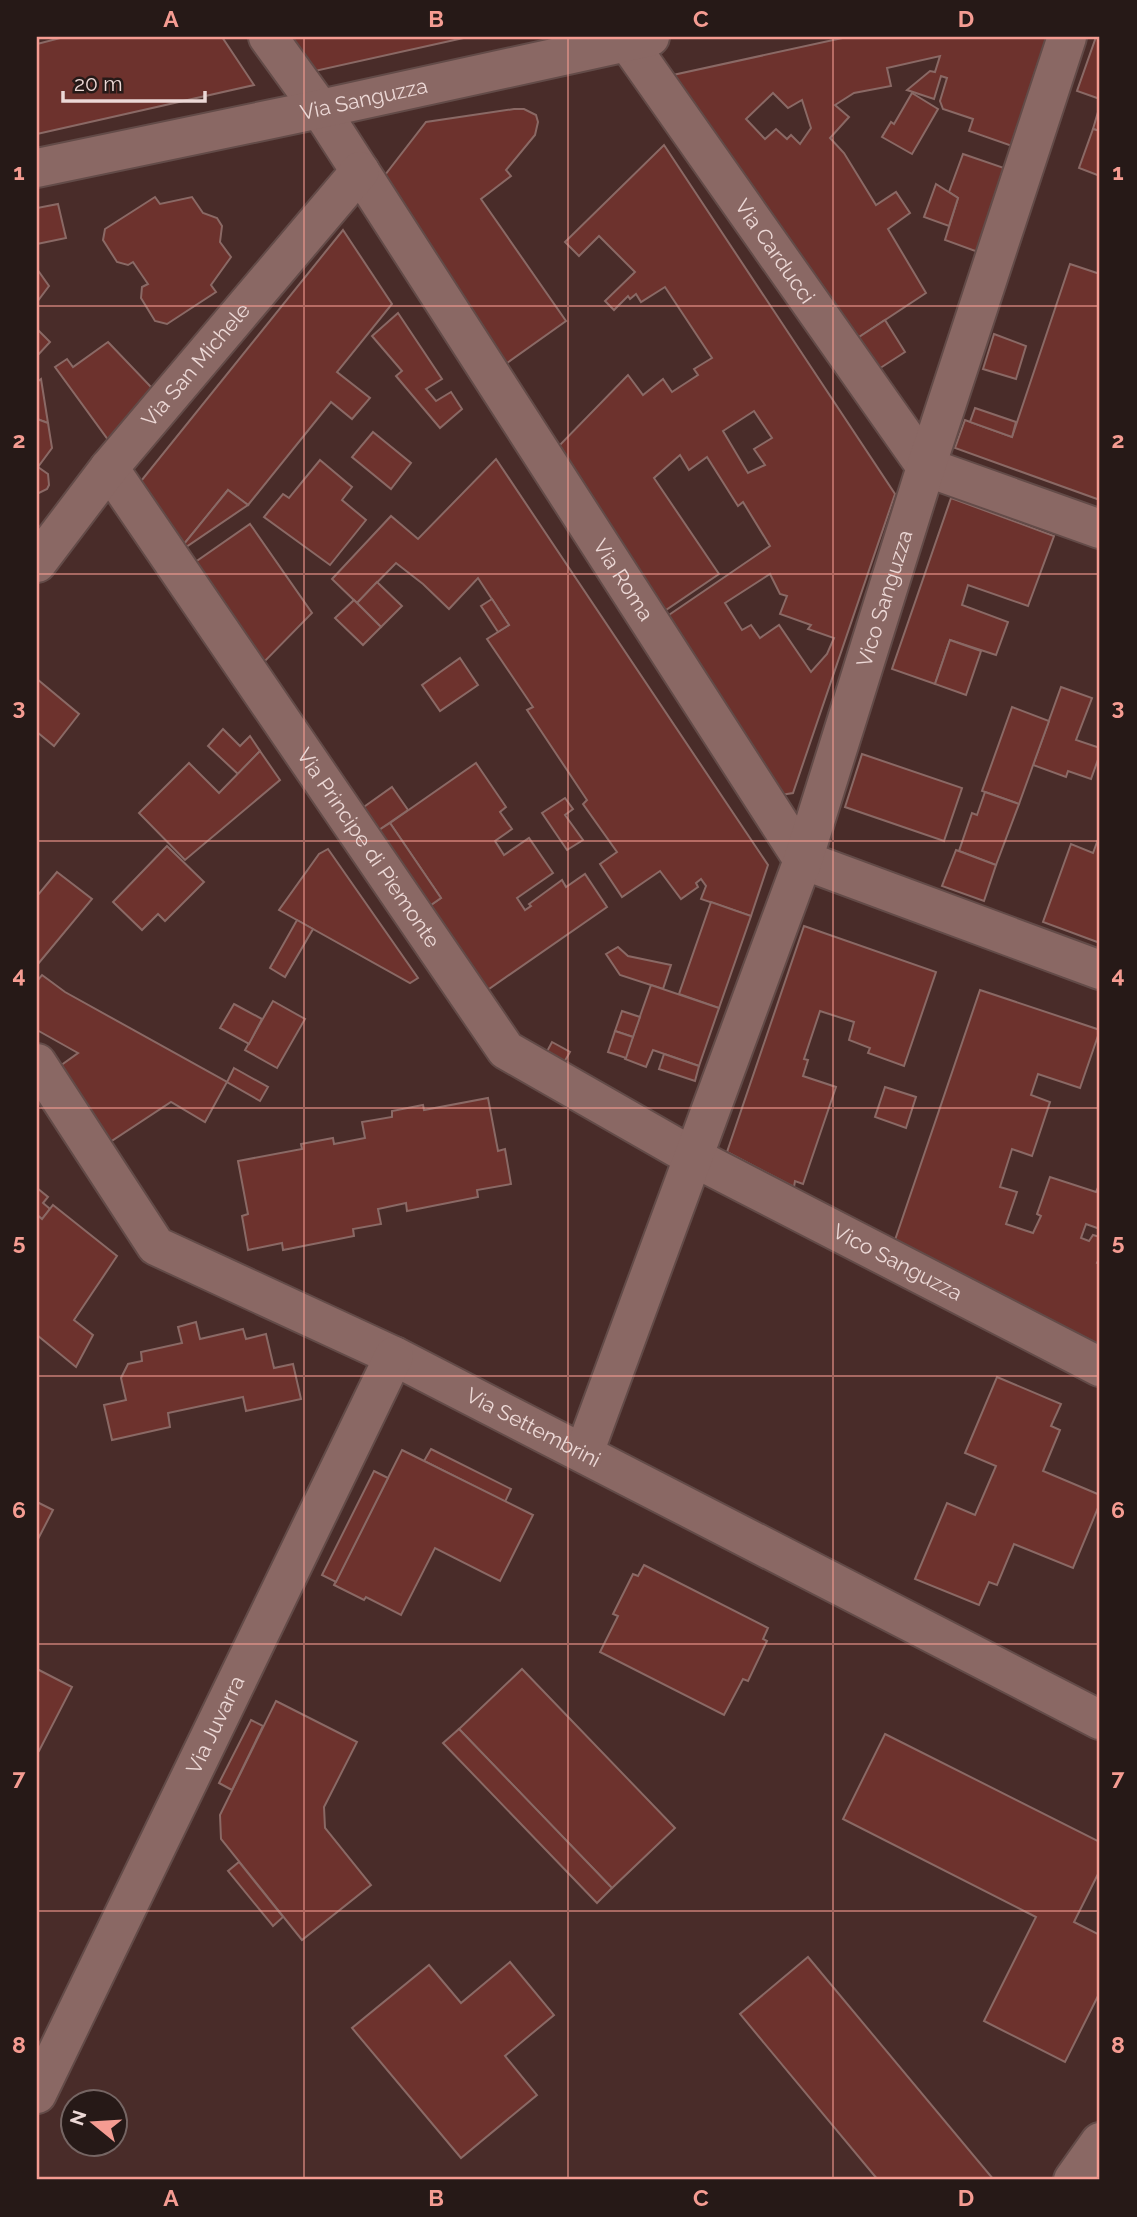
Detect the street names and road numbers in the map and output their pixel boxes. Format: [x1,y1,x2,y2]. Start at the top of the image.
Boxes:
street label: Via Sanguzza [298,73,430,125]
street label: Via Carducci [730,194,820,308]
street label: Via San Michele [136,298,255,432]
street label: Vico Sanguzza [851,527,917,670]
street label: Via Roma [588,534,659,625]
street label: Via Principe di Piemonte [292,743,445,952]
street label: Vico Sanguzza [829,1218,967,1306]
street label: Via Settembrini [462,1382,605,1472]
street label: Via Juvarra [181,1671,249,1778]

